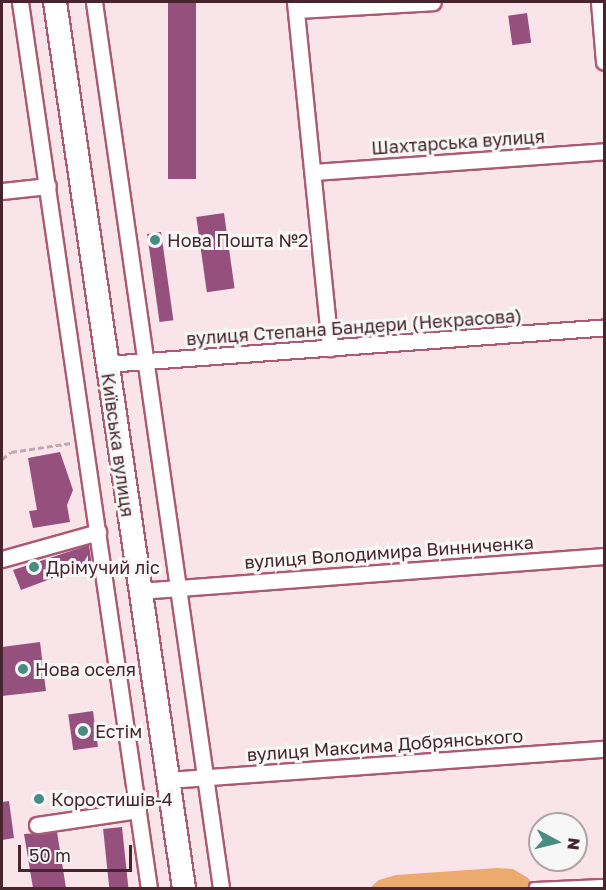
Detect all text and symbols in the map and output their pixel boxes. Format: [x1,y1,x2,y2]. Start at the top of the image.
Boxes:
street label: Шахтарська вулиця [370,125,546,159]
place label: Нова Пошта №2 [167,229,308,251]
marker: Нова Пошта №2 [148,233,162,247]
street label: вулиця Степана Бандери (Некрасова) [185,304,523,350]
street label: Київська вулиця [97,372,139,518]
street label: вулиця Володимира Винниченка [243,531,535,573]
place label: Дрімучий ліс [46,556,160,578]
marker: Дрімучий ліс [27,560,41,574]
place label: Нова оселя [35,658,136,680]
marker: Нова оселя [16,662,30,676]
place label: Естім [95,720,142,742]
marker: Естім [76,724,90,738]
street label: вулиця Максима Добрянського [246,725,524,765]
place label: Коростишів-4 [51,788,173,810]
marker: Коростишів-4 [32,792,46,806]
north arrow [528,812,588,872]
scale bar [21,833,135,871]
text: N [563,837,585,851]
text: 50 m [29,844,71,866]

